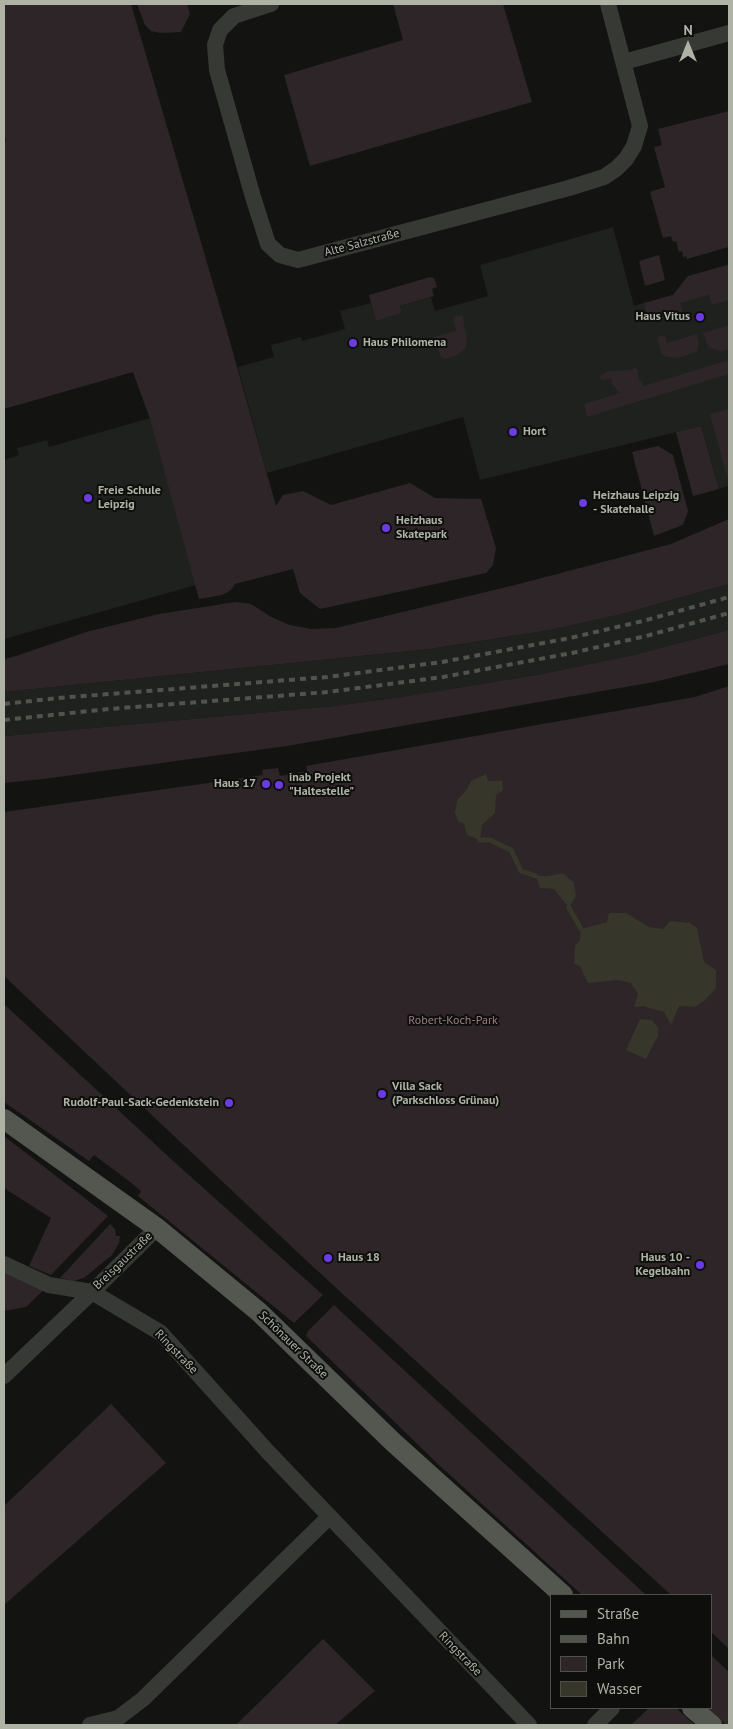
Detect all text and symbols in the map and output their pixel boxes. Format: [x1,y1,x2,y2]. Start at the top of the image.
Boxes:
north arrow [663,20,713,70]
text: N [683,21,693,39]
street label: Alte Salzstraße [323,226,401,260]
place label: Haus Vitus [636,310,690,324]
marker: Haus Vitus [694,311,706,323]
place label: Haus Philomena [363,336,446,350]
marker: Haus Philomena [347,337,359,349]
place label: Hort [523,425,546,439]
marker: Hort [507,426,519,438]
place label: Freie Schule Leipzig [98,484,161,512]
place label: Heizhaus Leipzig - Skatehalle [593,489,679,517]
marker: Freie Schule Leipzig [82,492,94,504]
marker: Heizhaus Leipzig - Skatehalle [577,497,589,509]
place label: Heizhaus Skatepark [396,514,447,542]
marker: Heizhaus Skatepark [380,522,392,534]
place label: inab Projekt "Haltestelle" [289,771,354,799]
place label: Haus 17 [214,777,256,791]
marker: Haus 17 [260,778,272,790]
marker: inab Projekt "Haltestelle" [273,779,285,791]
park label: Robert-Koch-Park [408,1014,498,1028]
place label: Villa Sack (Parkschloss Grünau) [392,1080,499,1108]
marker: Villa Sack (Parkschloss Grünau) [376,1088,388,1100]
place label: Rudolf-Paul-Sack-Gedenkstein [63,1096,219,1110]
marker: Rudolf-Paul-Sack-Gedenkstein [223,1097,235,1109]
street label: Breisgaustraße [90,1229,156,1293]
place label: Haus 18 [338,1251,380,1265]
place label: Haus 10 - Kegelbahn [636,1251,690,1279]
marker: Haus 18 [322,1252,334,1264]
marker: Haus 10 - Kegelbahn [694,1259,706,1271]
street label: Schönauer Straße [255,1308,331,1382]
street label: Ringstraße [151,1327,201,1377]
legend [550,1594,713,1709]
text: Straße [597,1604,639,1623]
street label: Ringstraße [435,1629,485,1679]
text: Bahn [597,1629,630,1648]
text: Park [597,1654,625,1673]
text: Wasser [597,1679,642,1698]

